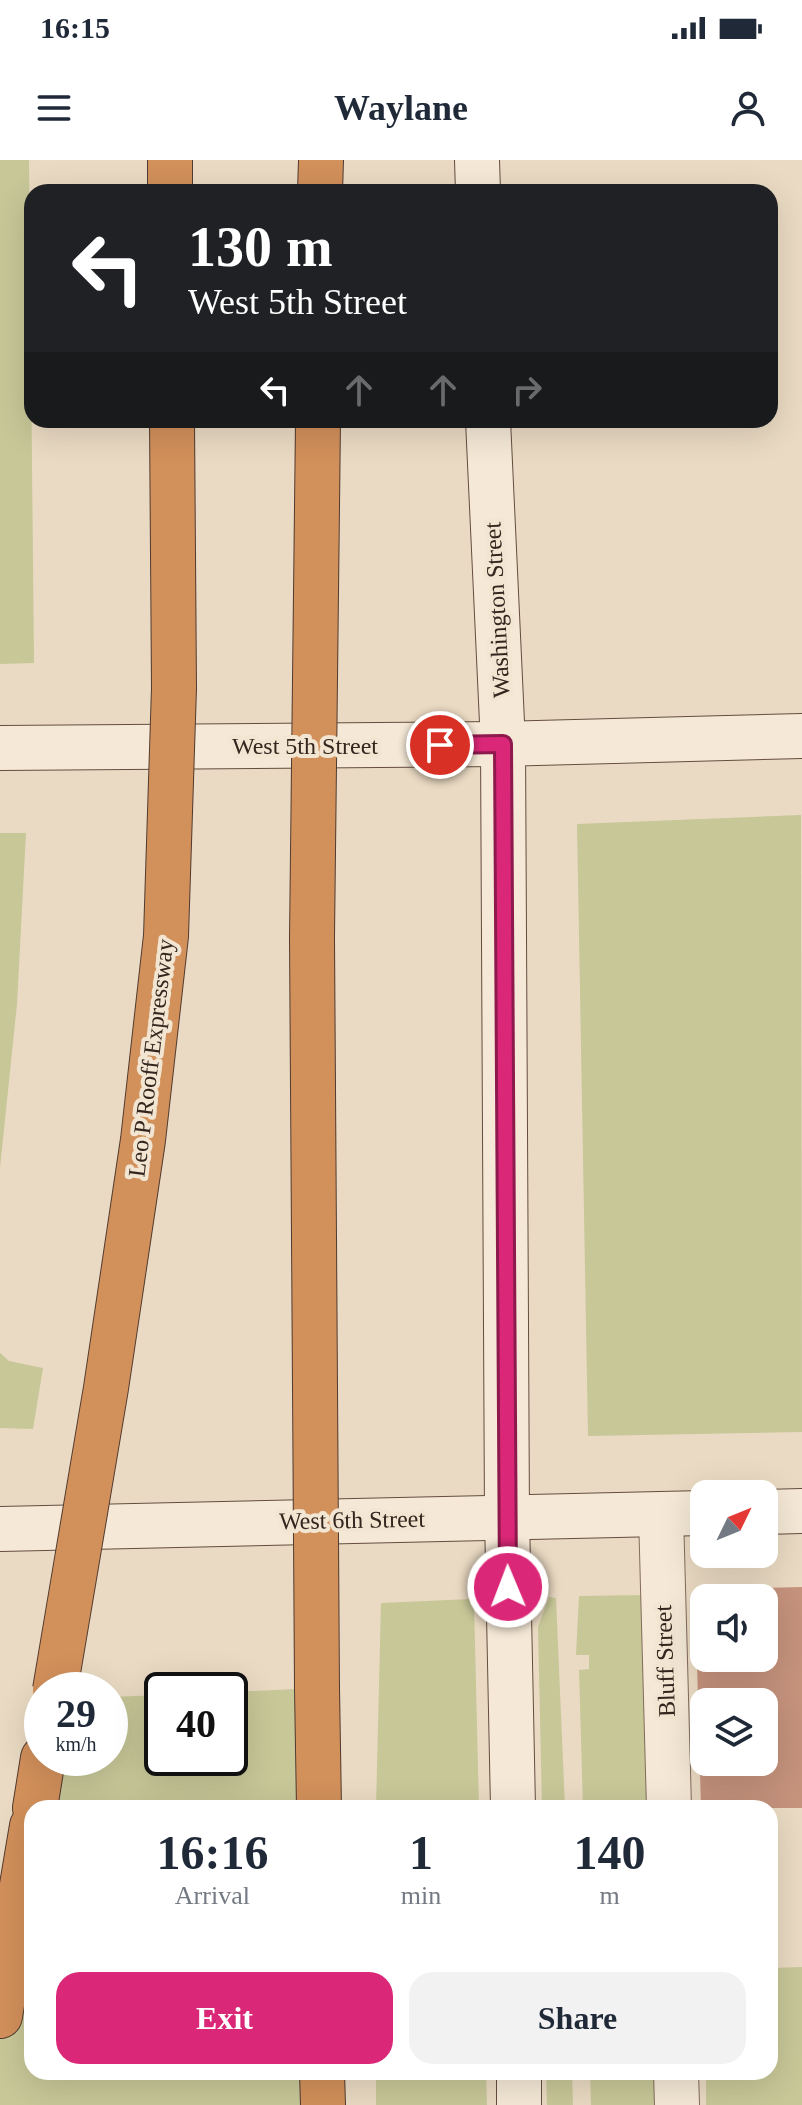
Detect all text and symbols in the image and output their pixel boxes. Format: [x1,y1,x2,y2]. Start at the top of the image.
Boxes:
text: 16:15 [40,11,110,44]
icon: menu [32,86,76,130]
icon: person [726,86,770,130]
text: Waylane [334,88,468,128]
icon: left [56,216,160,320]
text: 130 m [188,216,333,278]
text: West 5th Street [188,282,407,322]
icon: left [253,368,297,412]
icon: ahead [337,368,381,412]
icon: ahead [421,368,465,412]
icon: right [505,368,549,412]
street label: Washington Street [479,521,515,699]
pin [406,711,474,779]
icon: arrive [418,723,462,767]
street label: West 5th Street [232,733,378,759]
street label: Leo P Rooff Expressway [124,938,178,1178]
north arrow [690,1480,778,1568]
map controls [690,1480,778,1776]
street label: West 6th Street [279,1506,426,1534]
position arrow [466,1545,550,1629]
button: sound [690,1584,778,1672]
street label: Bluff Street [650,1604,680,1718]
speed limit sign: 40 [144,1672,248,1776]
button: layers [690,1688,778,1776]
text: 29 [56,1691,96,1736]
text: km/h [55,1733,97,1755]
text: 16:16 [156,1826,268,1879]
text: 1 [409,1826,433,1879]
text: 140 [574,1826,646,1879]
text: Arrival [175,1881,250,1910]
text: min [401,1881,441,1910]
text: m [599,1881,620,1910]
button: Exit [56,1972,393,2064]
button: Share [409,1972,746,2064]

